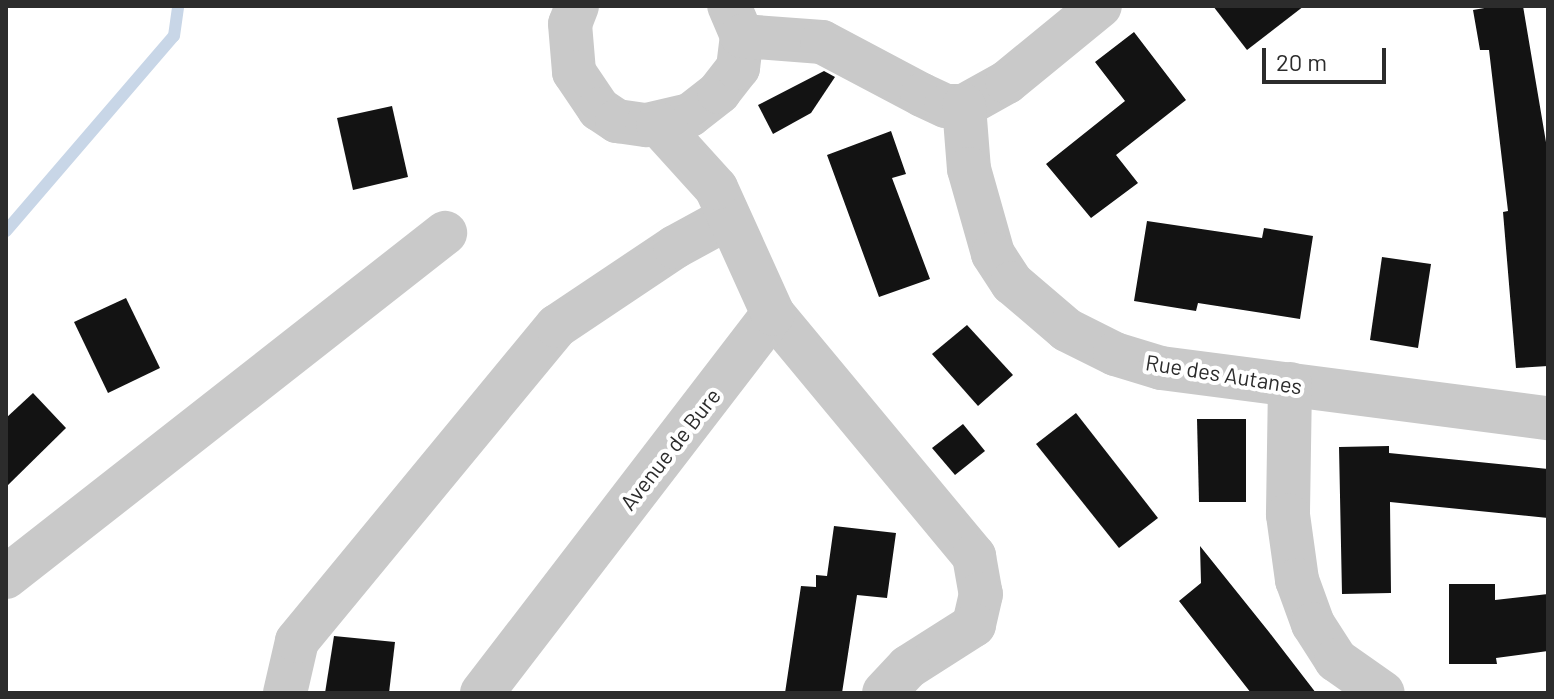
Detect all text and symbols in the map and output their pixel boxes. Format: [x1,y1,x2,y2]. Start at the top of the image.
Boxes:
scale bar [1266,32,1390,82]
text: 20 m [1276,47,1327,76]
street label: Rue des Autanes [1144,349,1304,399]
street label: Avenue de Bure [614,383,726,515]

